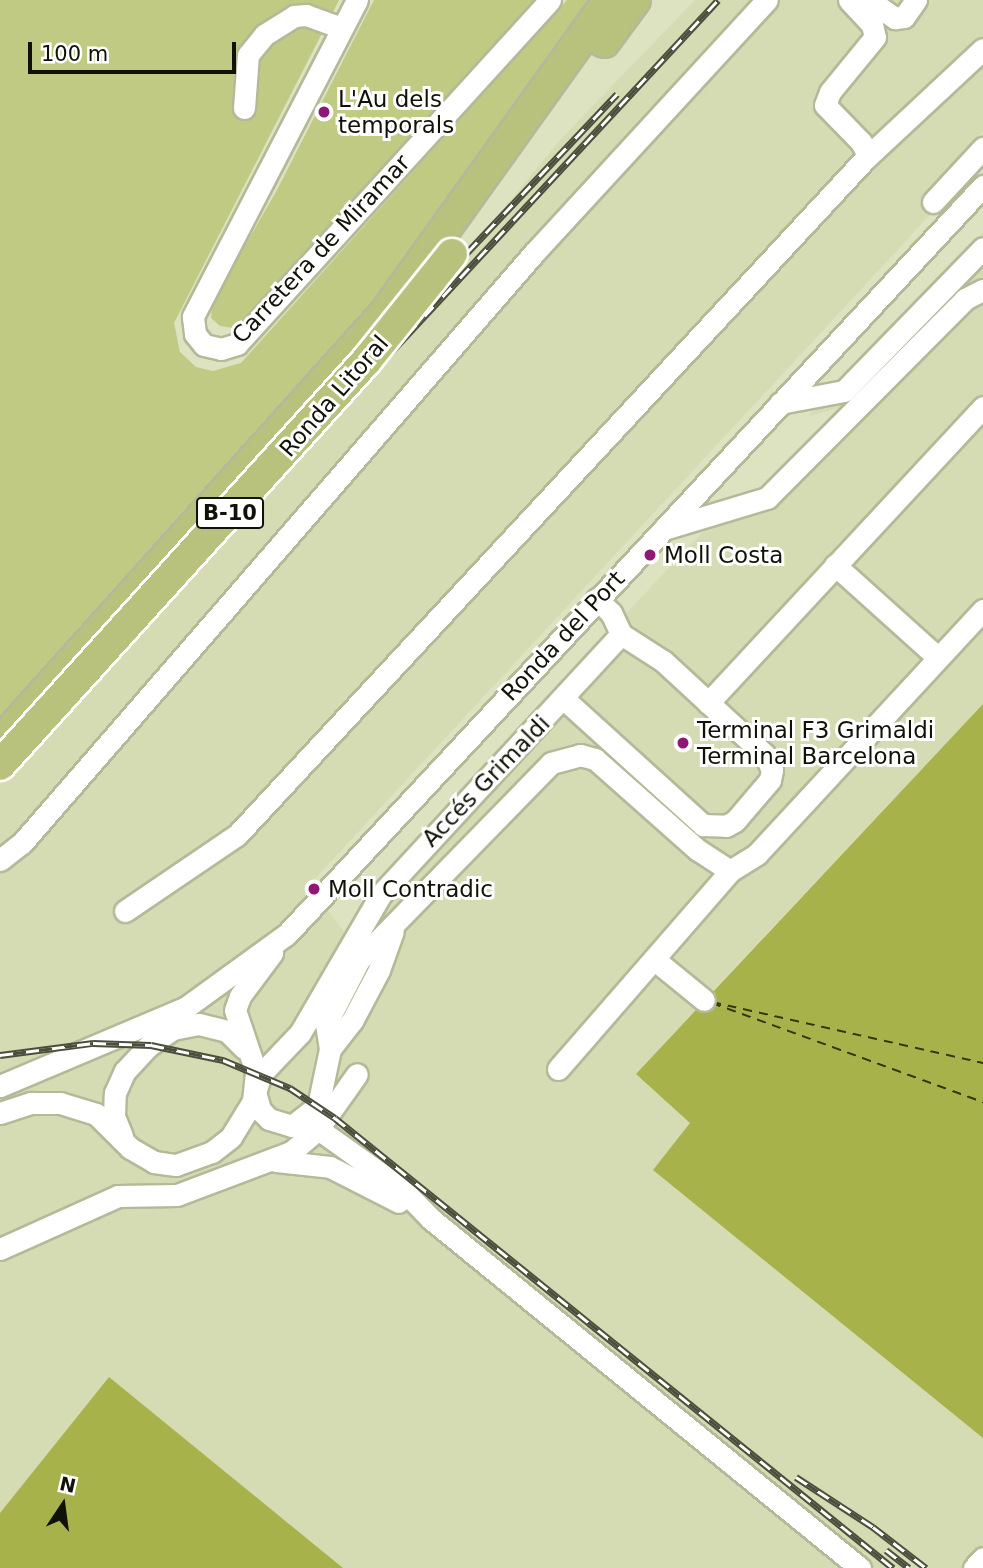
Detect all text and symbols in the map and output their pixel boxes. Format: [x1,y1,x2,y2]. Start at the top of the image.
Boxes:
scale bar [32,28,240,72]
text: 100 m [41,42,108,66]
place label: L'Au dels temporals [338,85,454,139]
marker: L'Au dels temporals [316,104,332,120]
street label: Carretera de Miramar [226,149,416,349]
street label: Ronda Litoral [274,330,394,462]
road number: B-10 [195,496,265,530]
place label: Moll Costa [664,541,783,569]
marker: Moll Costa [642,547,658,563]
street label: Ronda del Port [496,565,630,707]
street label: Accés Grimaldi [416,710,556,852]
place label: Terminal F3 Grimaldi Terminal Barcelona [697,716,934,770]
marker: Terminal F3 Grimaldi Terminal Barcelona [675,735,691,751]
place label: Moll Contradic [328,875,493,903]
marker: Moll Contradic [306,881,322,897]
north arrow [28,1470,98,1540]
text: N [58,1472,78,1497]

